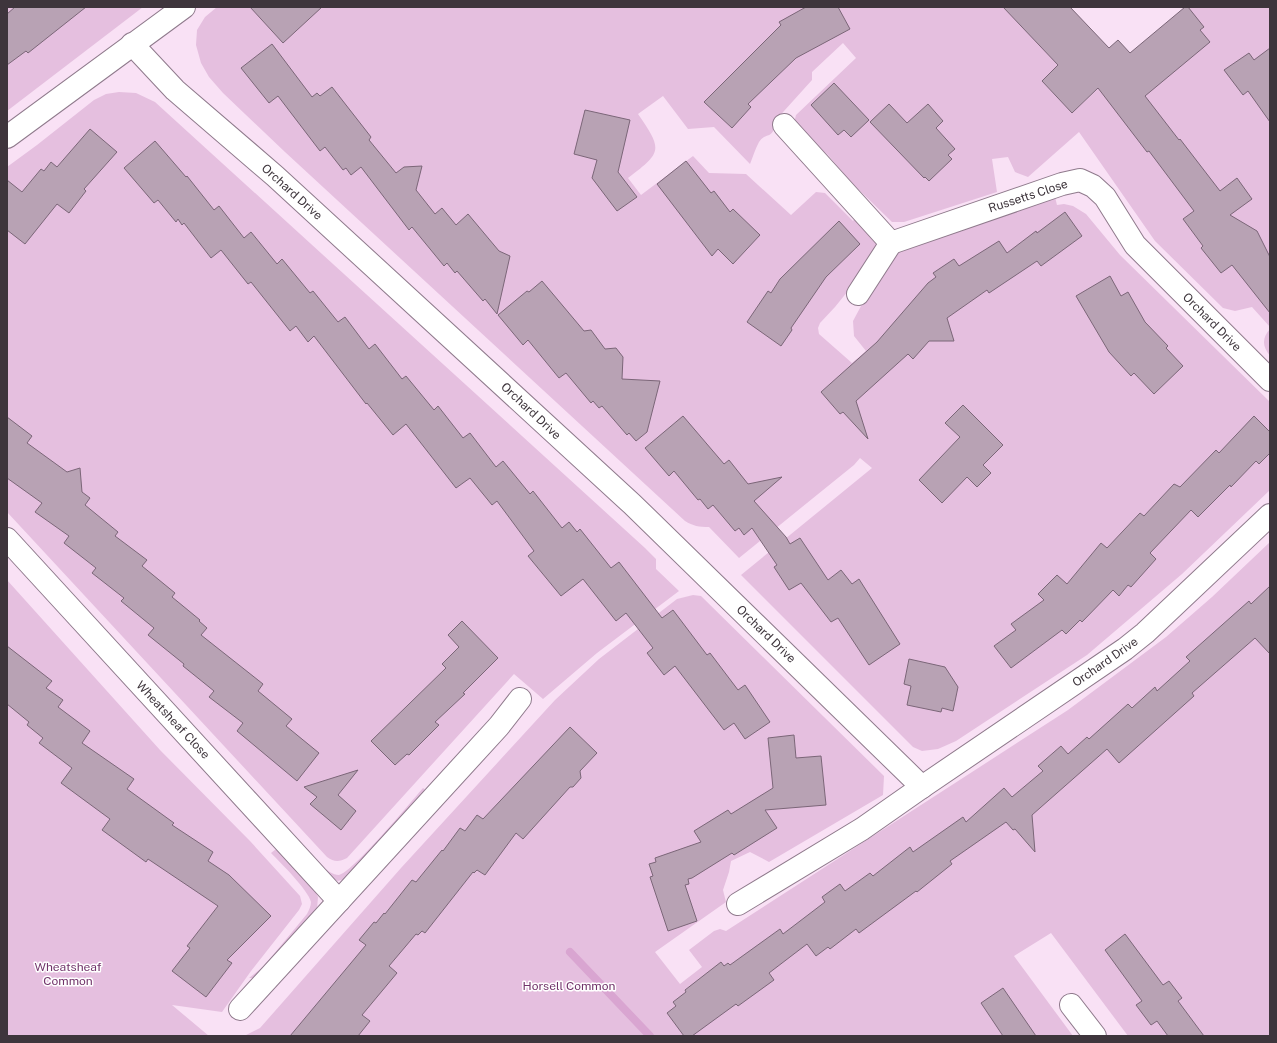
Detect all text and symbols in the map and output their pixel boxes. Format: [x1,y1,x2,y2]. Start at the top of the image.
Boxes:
street label: Orchard Drive [259,161,325,223]
street label: Russetts Close [987,177,1070,215]
street label: Orchard Drive [1180,290,1244,354]
street label: Orchard Drive [498,380,564,442]
street label: Orchard Drive [734,602,799,666]
street label: Orchard Drive [1070,634,1141,690]
street label: Wheatsheaf Close [133,678,213,762]
park label: Wheatsheaf Common [34,960,102,988]
park label: Horsell Common [523,979,616,993]

